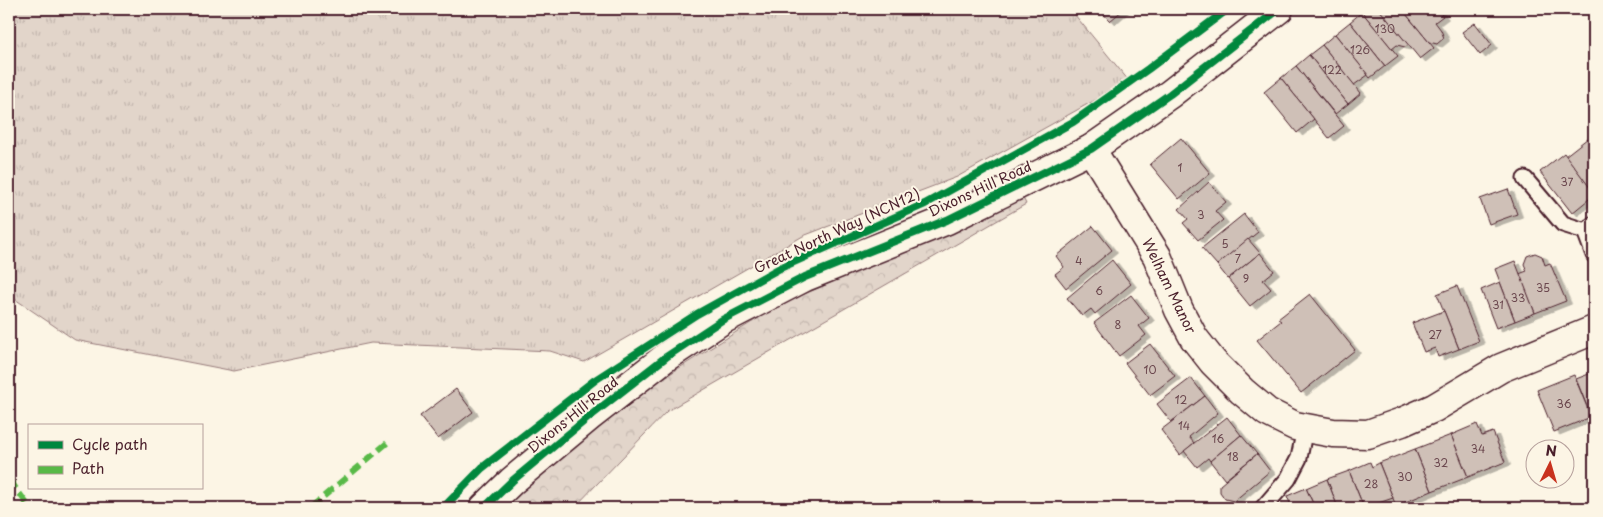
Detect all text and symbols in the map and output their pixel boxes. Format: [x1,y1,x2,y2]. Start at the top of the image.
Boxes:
house number: 130 [1375,20,1395,37]
house number: 126 [1350,41,1370,58]
house number: 122 [1322,61,1342,78]
street label: Dixons Hill Road [925,155,1035,222]
house number: 1 [1178,159,1183,176]
house number: 37 [1561,173,1574,190]
street label: Great North Way (NCN12) [750,183,923,278]
house number: 3 [1197,206,1205,223]
street label: Welham Manor [1137,234,1202,338]
house number: 5 [1221,235,1229,252]
house number: 7 [1235,250,1241,267]
house number: 4 [1075,252,1083,269]
house number: 9 [1243,270,1249,287]
house number: 35 [1536,279,1550,296]
house number: 6 [1095,282,1103,299]
house number: 33 [1511,289,1525,306]
house number: 31 [1492,296,1504,313]
house number: 8 [1115,316,1122,333]
house number: 27 [1428,326,1442,343]
house number: 10 [1144,361,1156,378]
street label: Dixons Hill Road [523,371,623,458]
house number: 12 [1175,391,1188,408]
house number: 36 [1557,395,1572,412]
house number: 14 [1178,417,1190,434]
legend [28,424,202,490]
house number: 16 [1212,430,1225,447]
text: Cycle path [72,432,148,455]
house number: 34 [1471,440,1485,457]
north arrow [1526,440,1576,490]
text: N [1545,440,1558,461]
house number: 18 [1227,448,1239,465]
house number: 32 [1434,454,1449,471]
text: Path [72,456,104,479]
house number: 30 [1397,468,1413,485]
house number: 28 [1364,475,1378,492]

